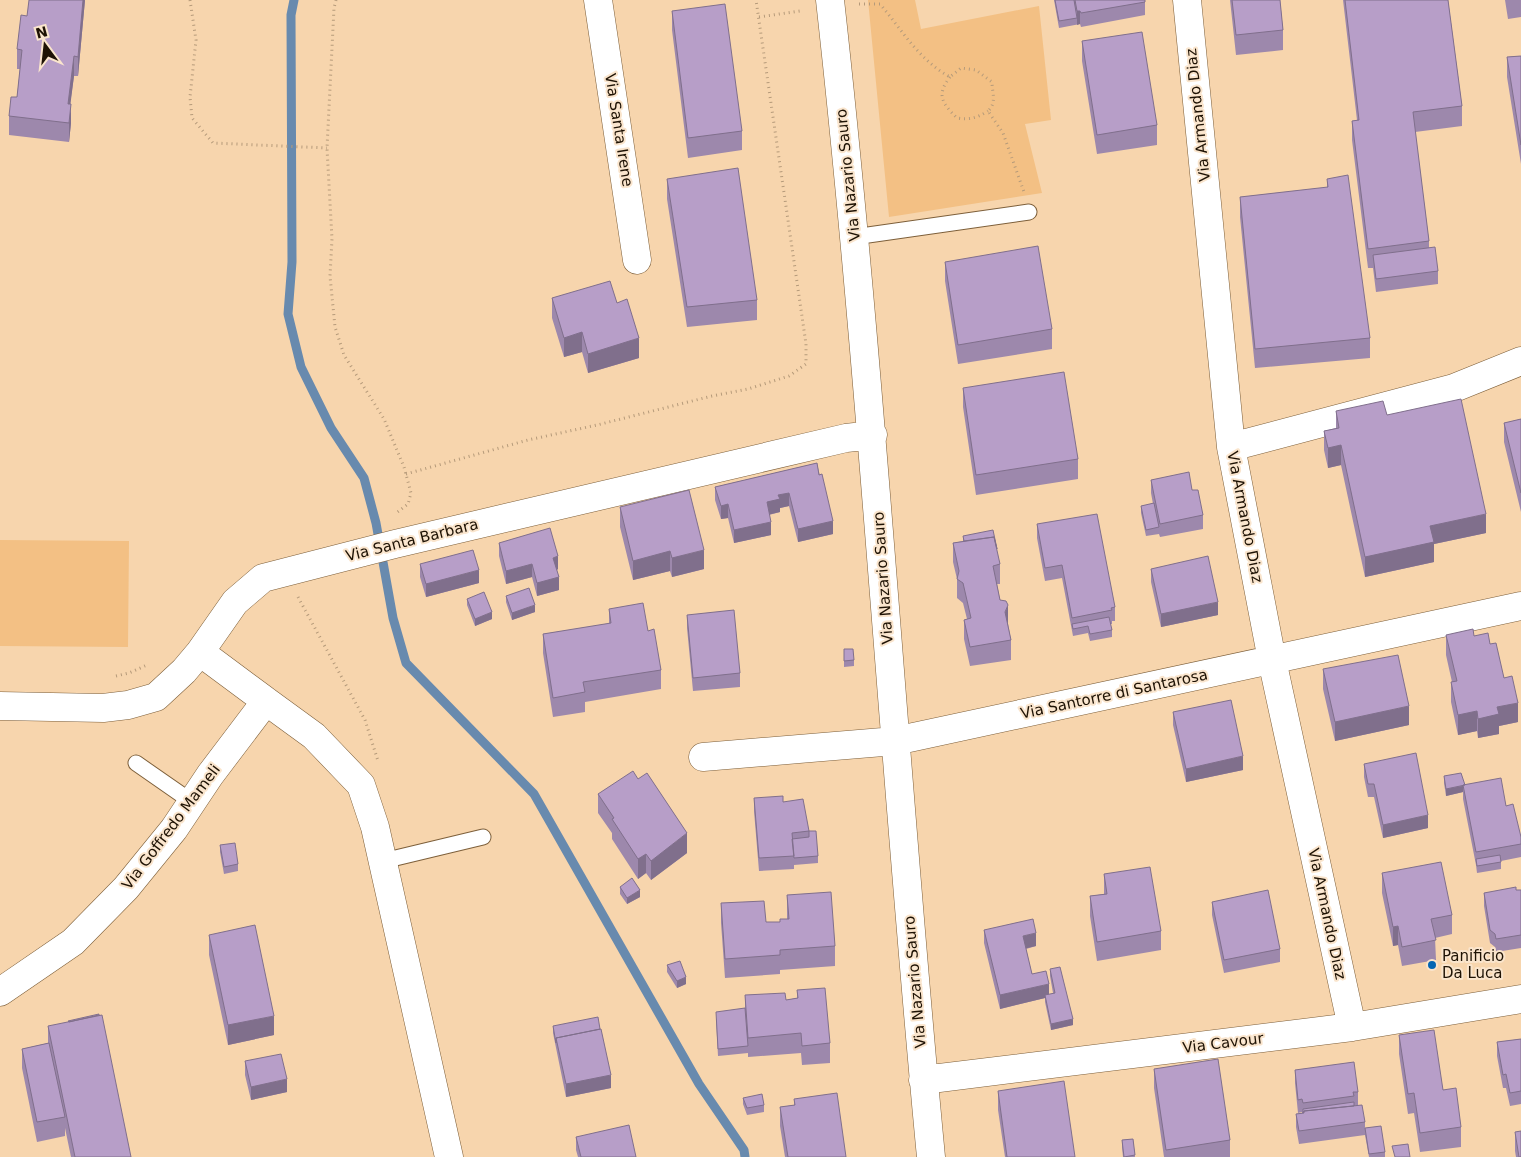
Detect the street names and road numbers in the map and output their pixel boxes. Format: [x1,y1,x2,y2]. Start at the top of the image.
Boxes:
street label: Via Armando Diaz [1182,47,1214,182]
street label: Via Santa Irene [601,72,637,188]
street label: Via Nazario Sauro [832,108,864,242]
street label: Via Armando Diaz [1223,450,1267,584]
street label: Via Nazario Sauro [869,511,897,645]
street label: Via Santa Barbara [344,515,480,565]
street label: Via Santorre di Santarosa [1019,665,1209,723]
street label: Via Goffredo Mameli [118,761,224,893]
street label: Via Armando Diaz [1304,847,1350,981]
street label: Via Nazario Sauro [900,915,930,1049]
street label: Via Cavour [1181,1029,1265,1057]

